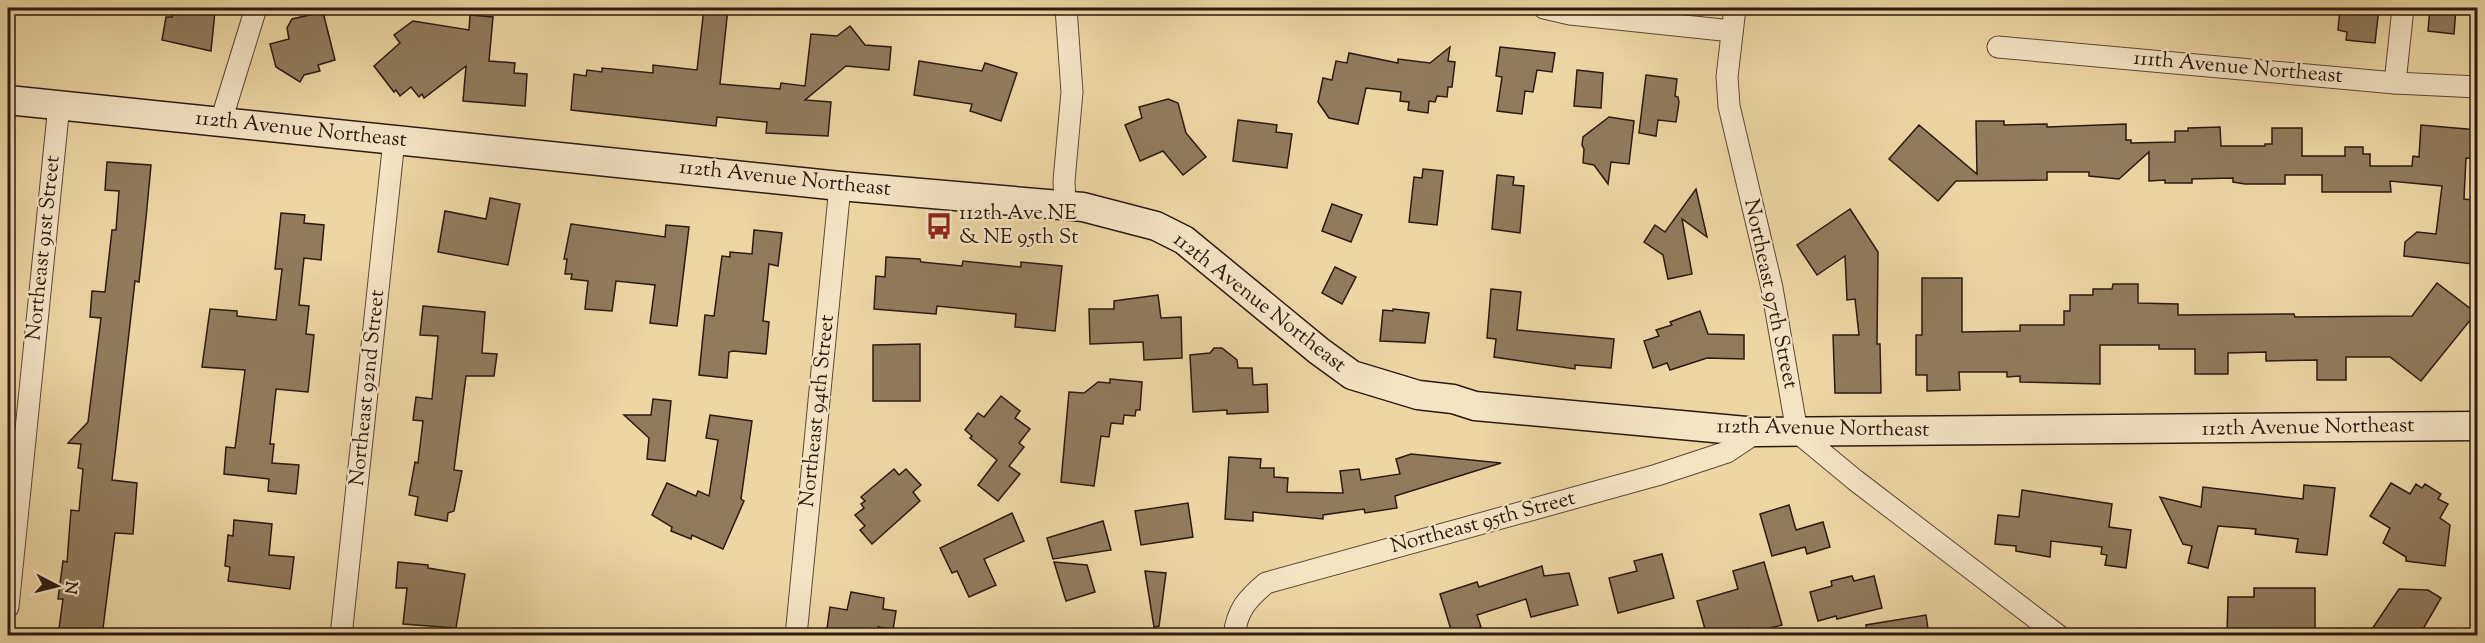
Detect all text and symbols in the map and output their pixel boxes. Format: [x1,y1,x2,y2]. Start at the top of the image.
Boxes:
street label: 111th Avenue Northeast [2132,44,2344,92]
street label: 112th Avenue Northeast [194,104,408,156]
street label: 112th Avenue Northeast [678,153,892,205]
street label: Northeast 91st Street [19,154,69,342]
street label: Northeast 97th Street [1735,196,1805,392]
place label: 112th Ave NE & NE 95th St [959,199,1079,253]
bus stop icon: 112th Ave NE & NE 95th St [924,211,954,241]
street label: 112th Avenue Northeast [1166,226,1352,380]
street label: Northeast 92nd Street [343,288,393,488]
street label: Northeast 94th Street [793,313,843,509]
street label: 112th Avenue Northeast [2201,411,2415,445]
street label: 112th Avenue Northeast [1716,412,1930,446]
street label: Northeast 95th Street [1387,484,1579,562]
north arrow [27,556,87,616]
text: N [57,580,82,595]

